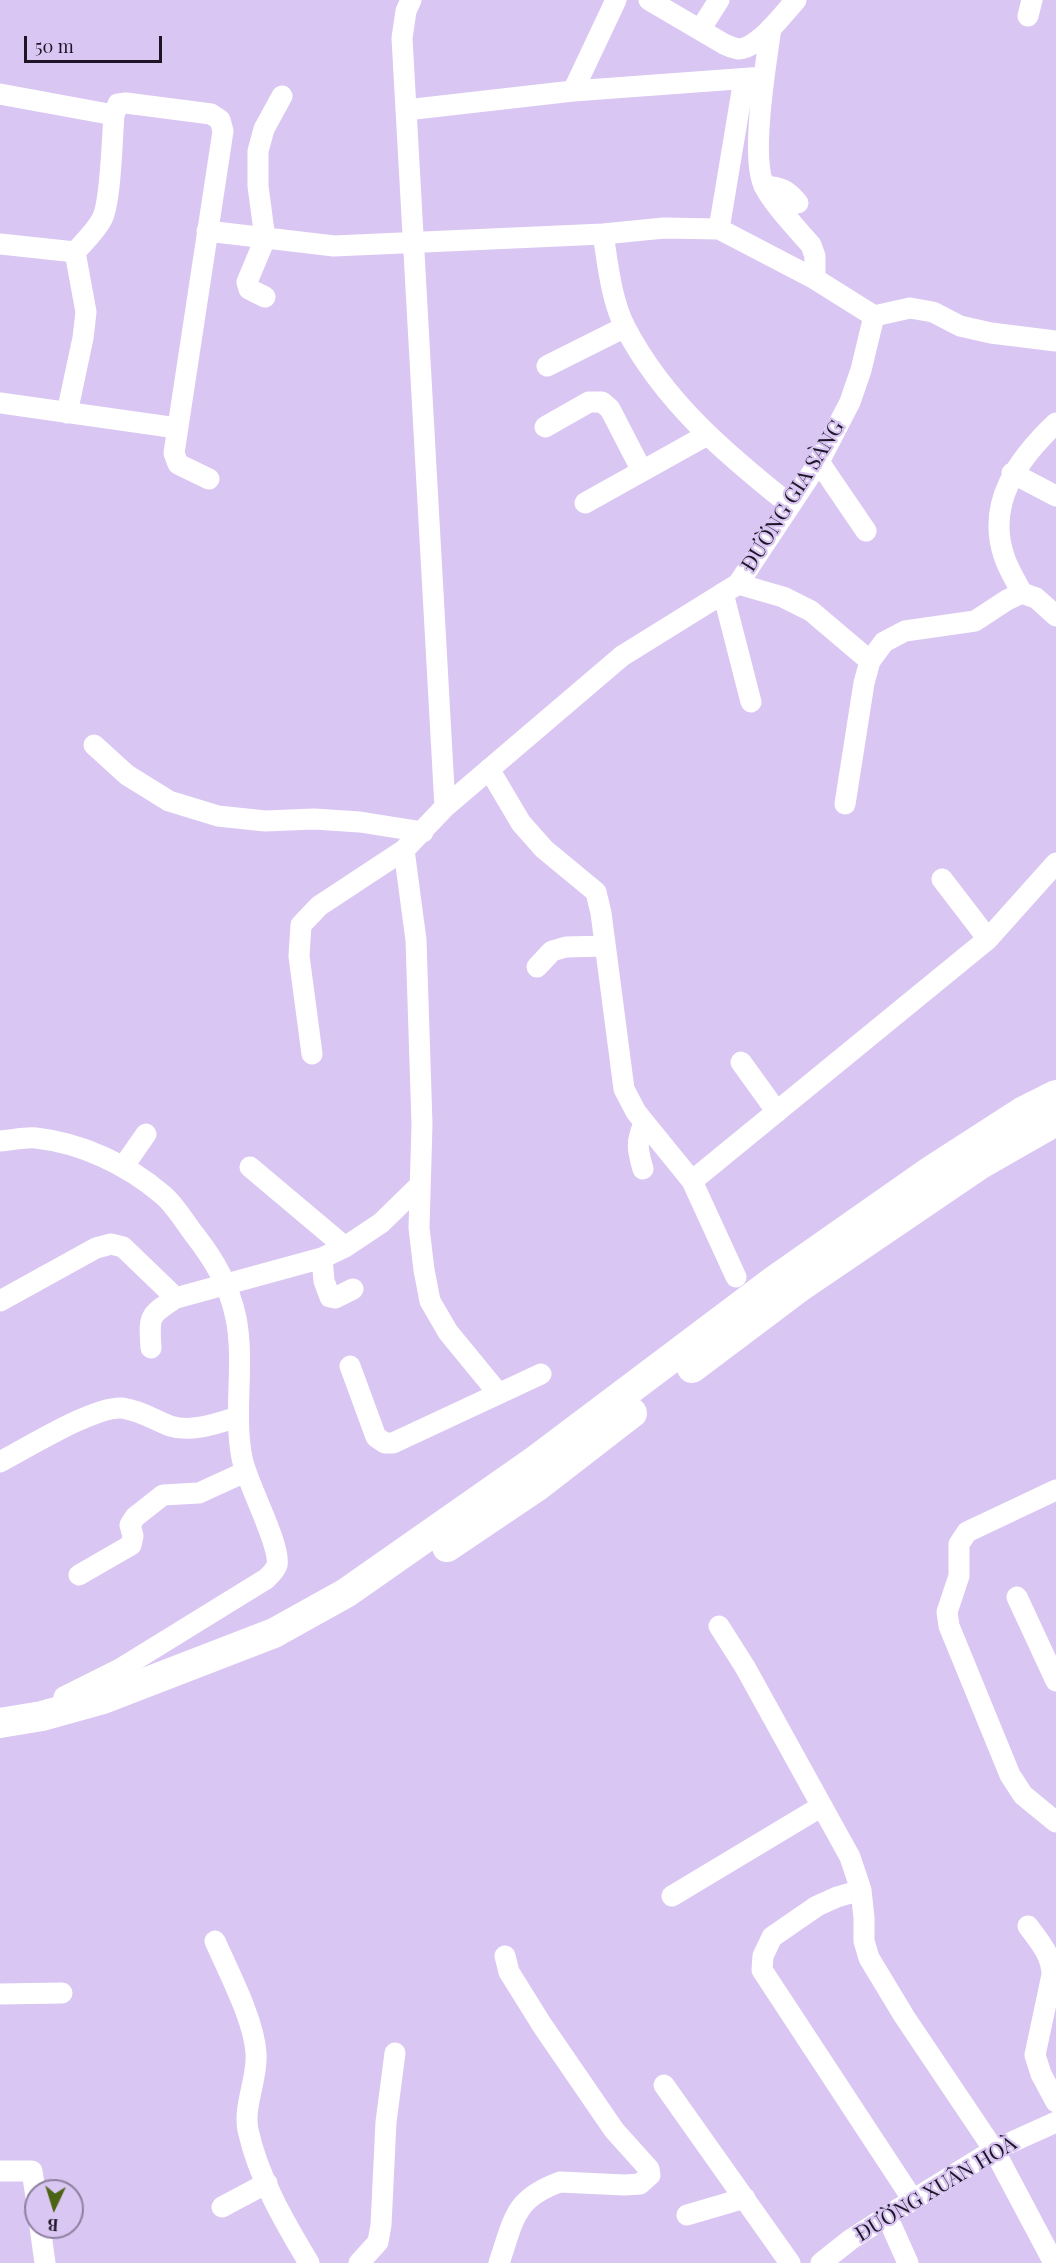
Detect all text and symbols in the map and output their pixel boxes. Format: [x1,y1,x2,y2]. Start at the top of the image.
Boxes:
scale bar [27,24,165,62]
text: 50 m [35,34,74,58]
street label: ĐƯỜNG GIA SÀNG [736,416,850,576]
street label: ĐƯỜNG XUÂN HOÀ [851,2131,1021,2247]
north arrow [24,2179,84,2239]
text: B [47,2215,59,2236]

